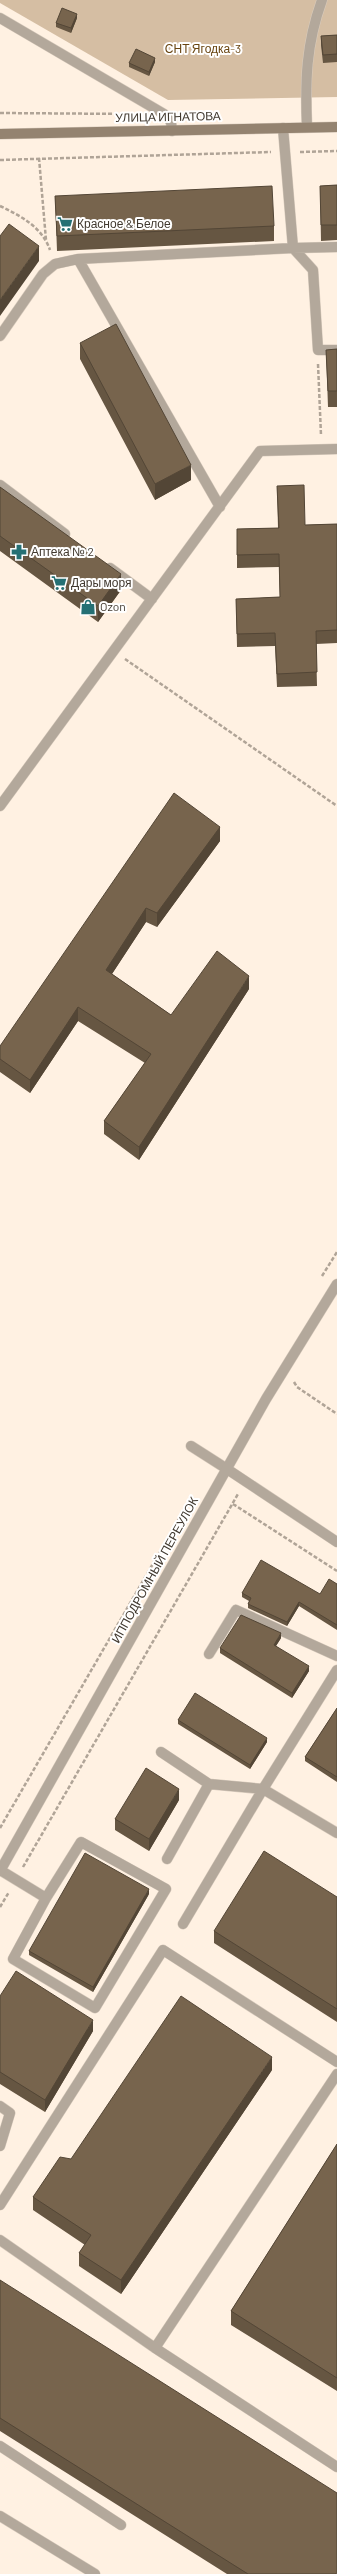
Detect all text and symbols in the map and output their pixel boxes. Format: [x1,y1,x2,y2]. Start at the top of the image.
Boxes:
park label: СНТ Ягодка-3 [165,41,241,56]
street label: УЛИЦА ИГНАТОВА [115,108,221,125]
supermarket icon: Красное & Белое [56,215,74,233]
place label: Красное & Белое [77,216,171,231]
pharmacy icon: Аптека № 2 [10,543,28,561]
place label: Аптека № 2 [31,544,94,558]
supermarket icon: Дары моря [50,574,68,592]
place label: Дары моря [71,575,131,590]
shop icon: Ozon [79,598,97,616]
place label: Ozon [100,599,126,613]
street label: ИППОДРОМНЫЙ ПЕРЕУЛОК [108,1494,201,1645]

